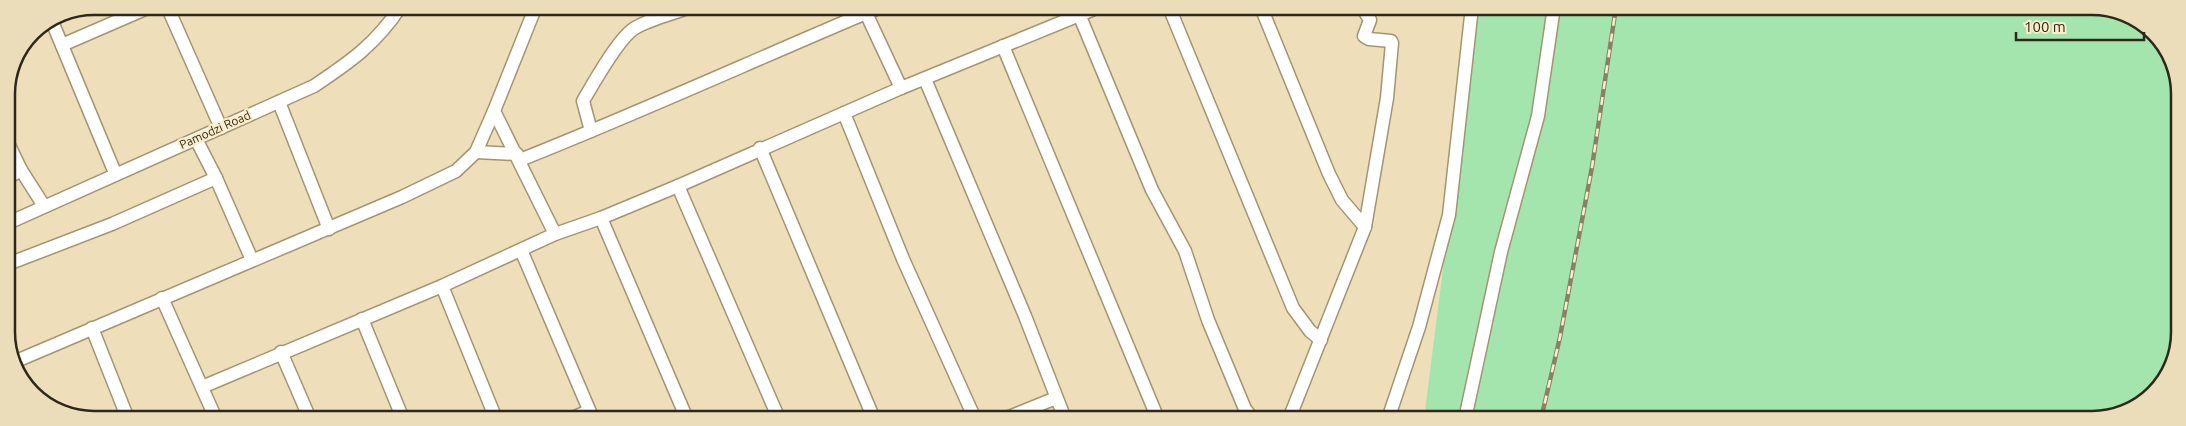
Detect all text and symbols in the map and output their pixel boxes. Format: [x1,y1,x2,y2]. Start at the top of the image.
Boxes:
scale bar [2016,10,2144,42]
text: 100 m [2024,18,2066,35]
street label: Pamodzi Road [177,108,252,151]

